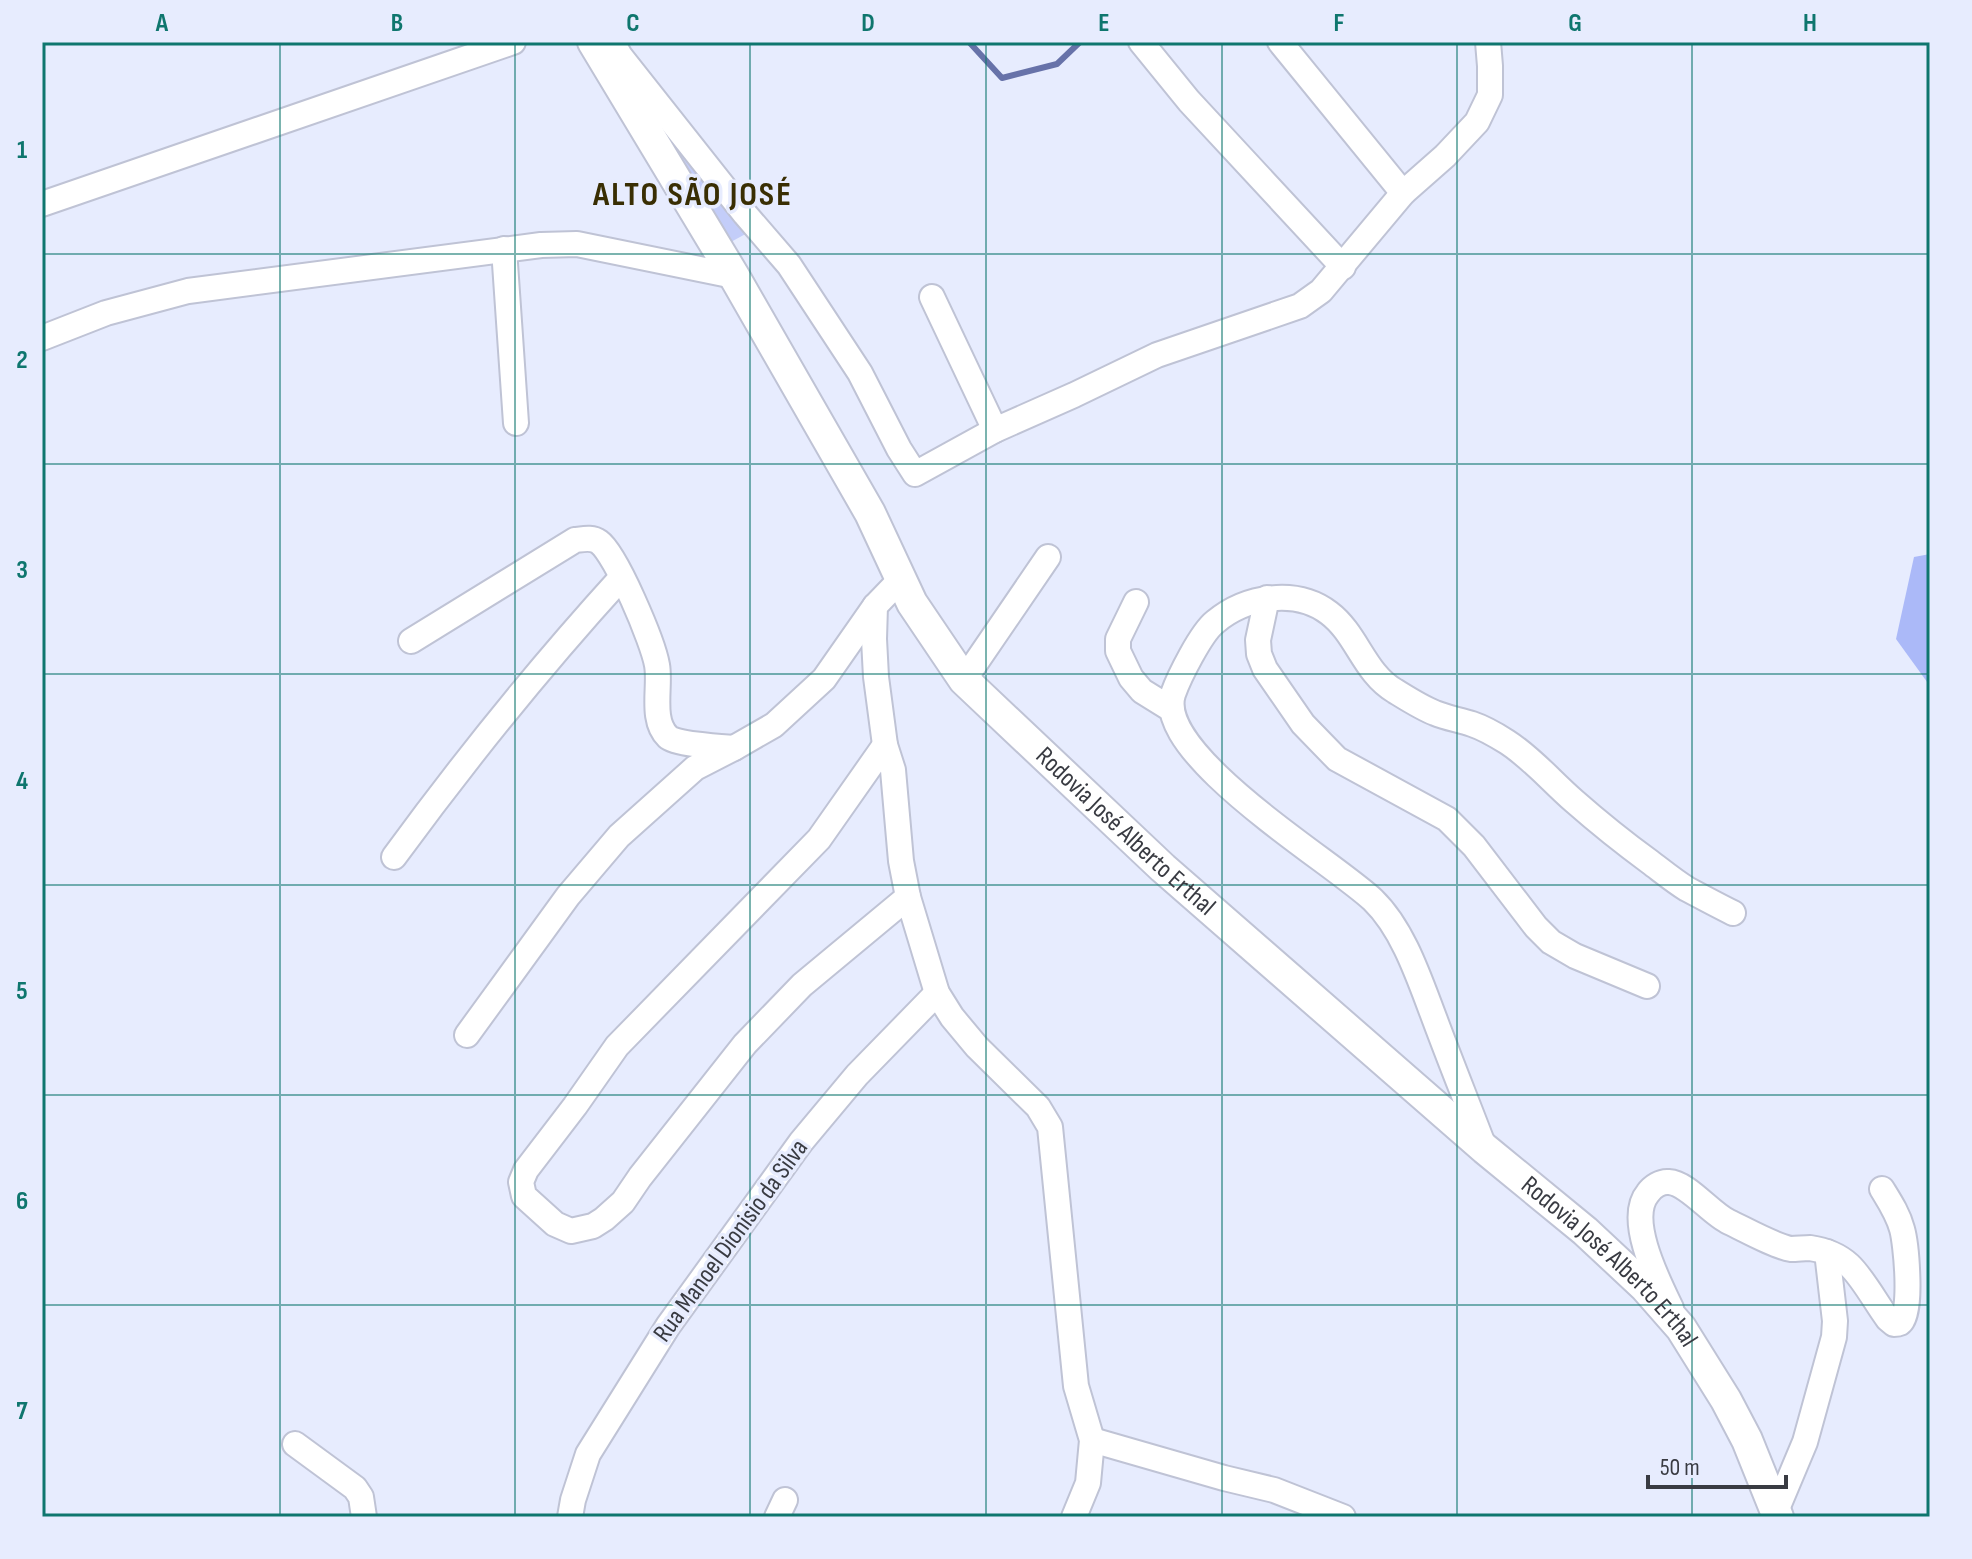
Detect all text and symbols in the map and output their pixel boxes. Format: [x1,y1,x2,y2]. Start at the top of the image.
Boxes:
text: A [155,8,169,39]
text: B [391,8,403,39]
text: C [626,8,640,39]
text: D [861,8,875,39]
text: E [1098,8,1110,39]
text: F [1334,8,1345,39]
text: G [1568,8,1582,39]
text: H [1803,8,1817,39]
text: 1 [17,135,27,166]
district label: ALTO SÃO JOSÉ [592,174,793,215]
text: 2 [16,345,28,376]
text: 3 [16,555,28,586]
street label: Rodovia José Alberto Erthal [1029,741,1222,922]
text: 4 [16,766,28,797]
text: 5 [16,976,28,1007]
street label: Rua Manoel Dionisio da Silva [647,1134,815,1348]
street label: Rodovia José Alberto Erthal [1515,1170,1704,1352]
text: 6 [16,1186,28,1217]
text: 7 [16,1396,28,1427]
scale bar [1648,1439,1786,1489]
text: 50 m [1660,1453,1700,1482]

